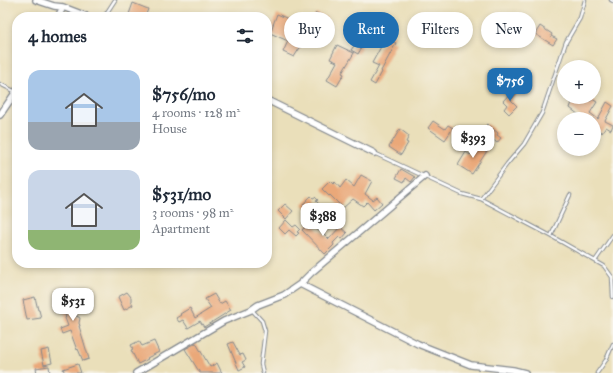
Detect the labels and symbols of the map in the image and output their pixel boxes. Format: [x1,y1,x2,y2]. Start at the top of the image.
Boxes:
pin: $756 [486,68,534,102]
pin: $393 [449,125,497,159]
pin: $388 [299,203,347,237]
pin: $531 [49,288,97,322]

